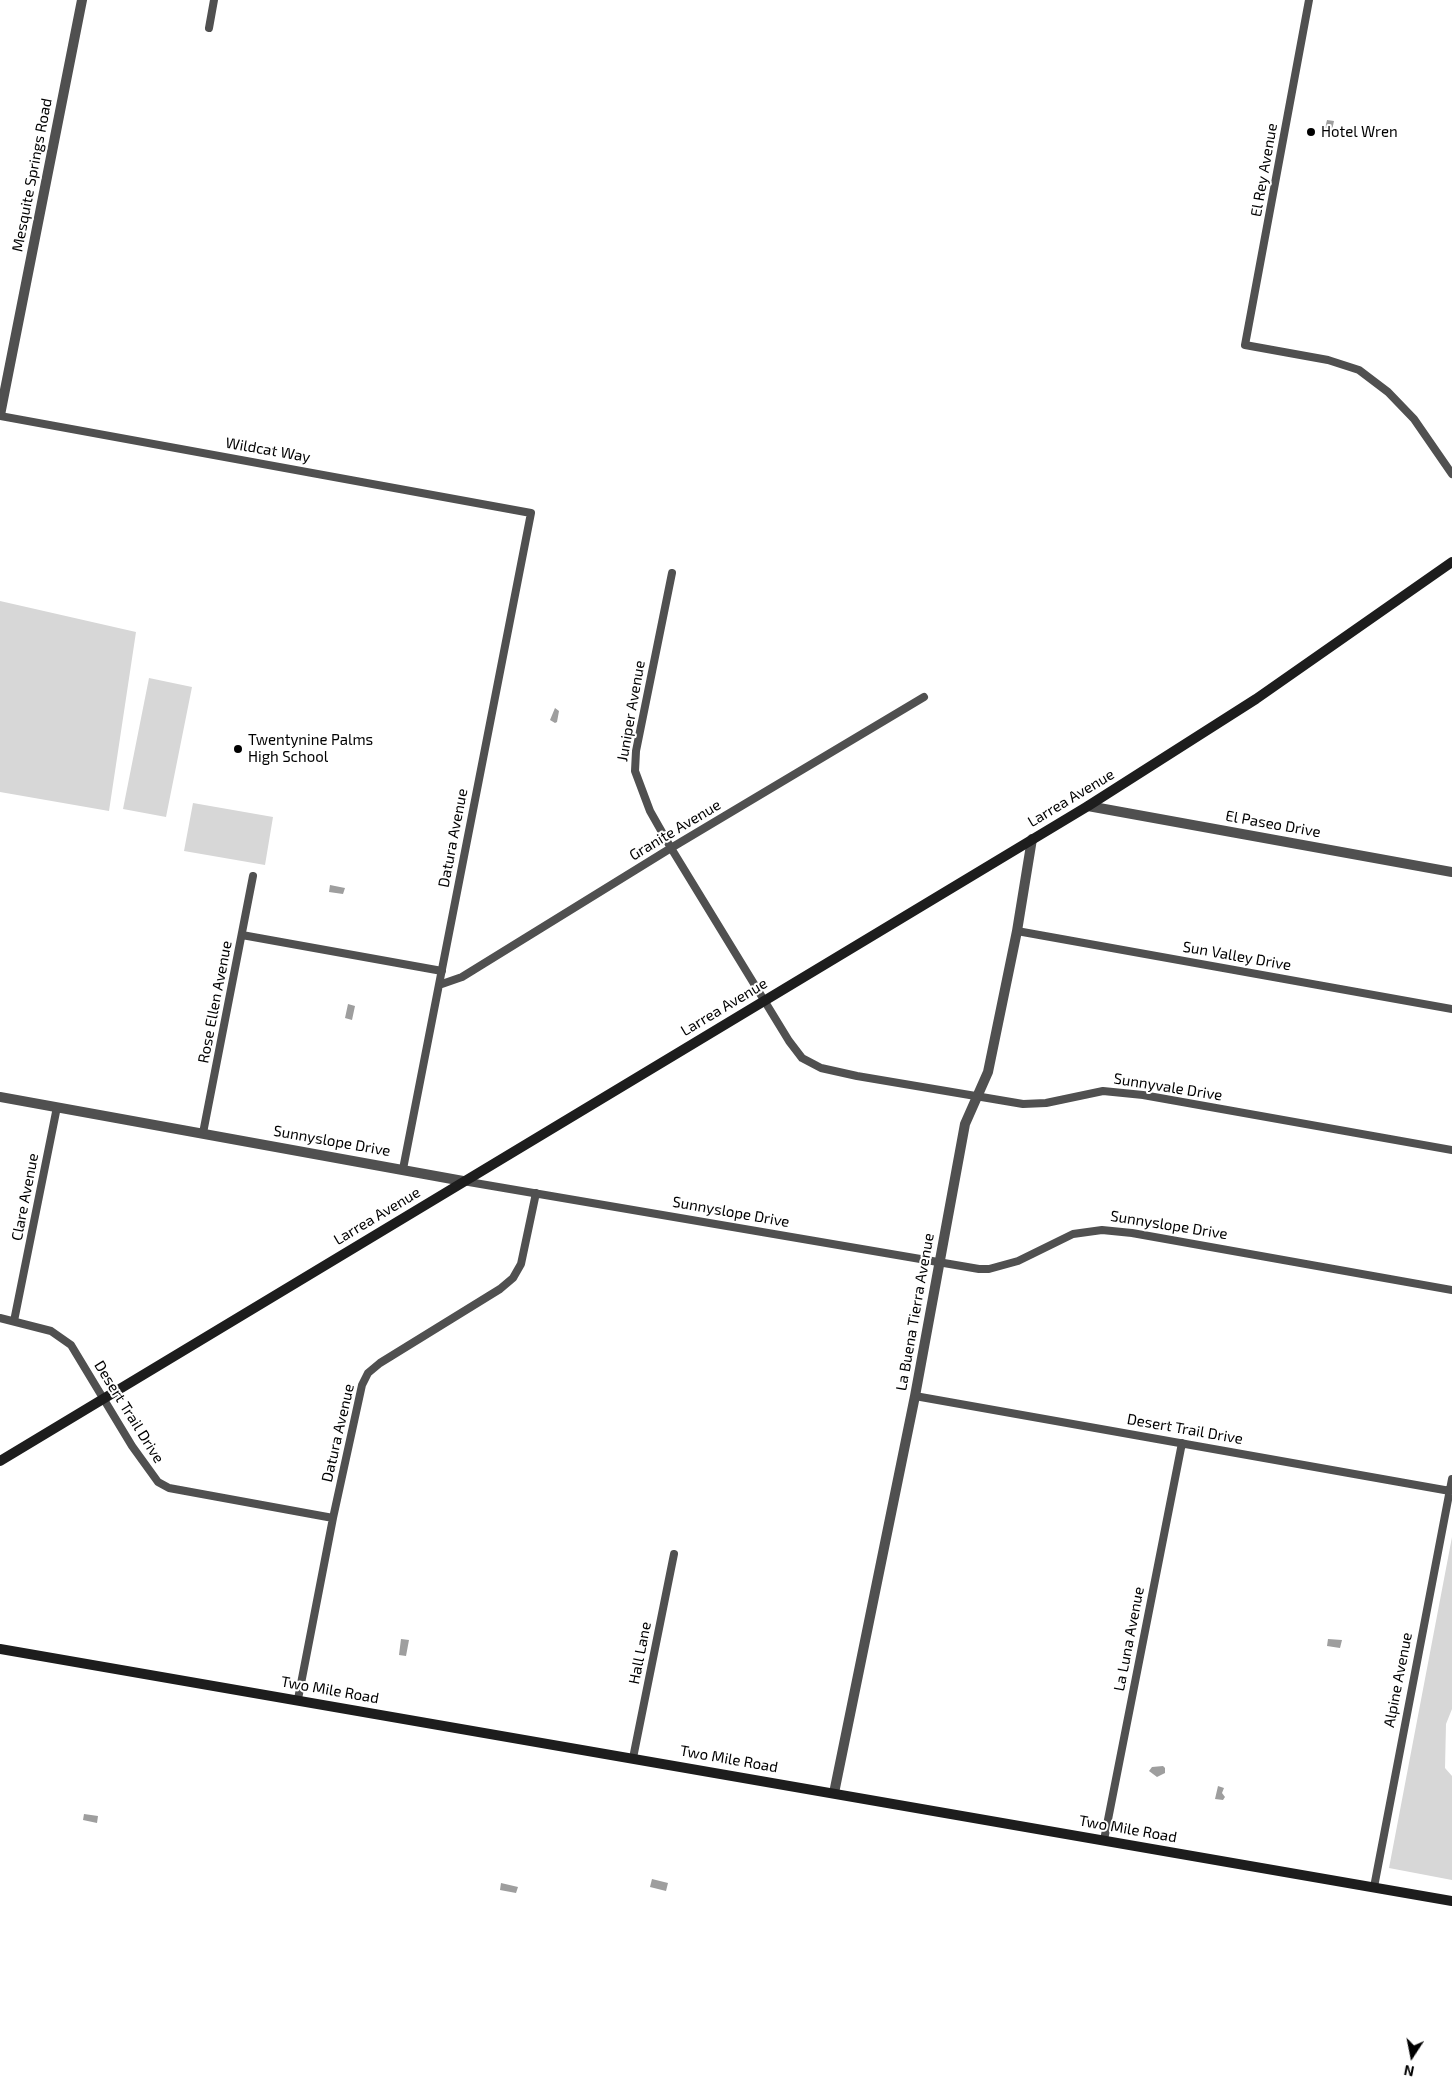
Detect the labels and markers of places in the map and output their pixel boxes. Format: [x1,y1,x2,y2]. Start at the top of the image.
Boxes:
place label: Hotel Wren [1321,123,1398,141]
marker: Hotel Wren [1305,126,1317,138]
place label: Twentynine Palms High School [248,731,373,766]
marker: Twentynine Palms High School [232,743,244,755]

